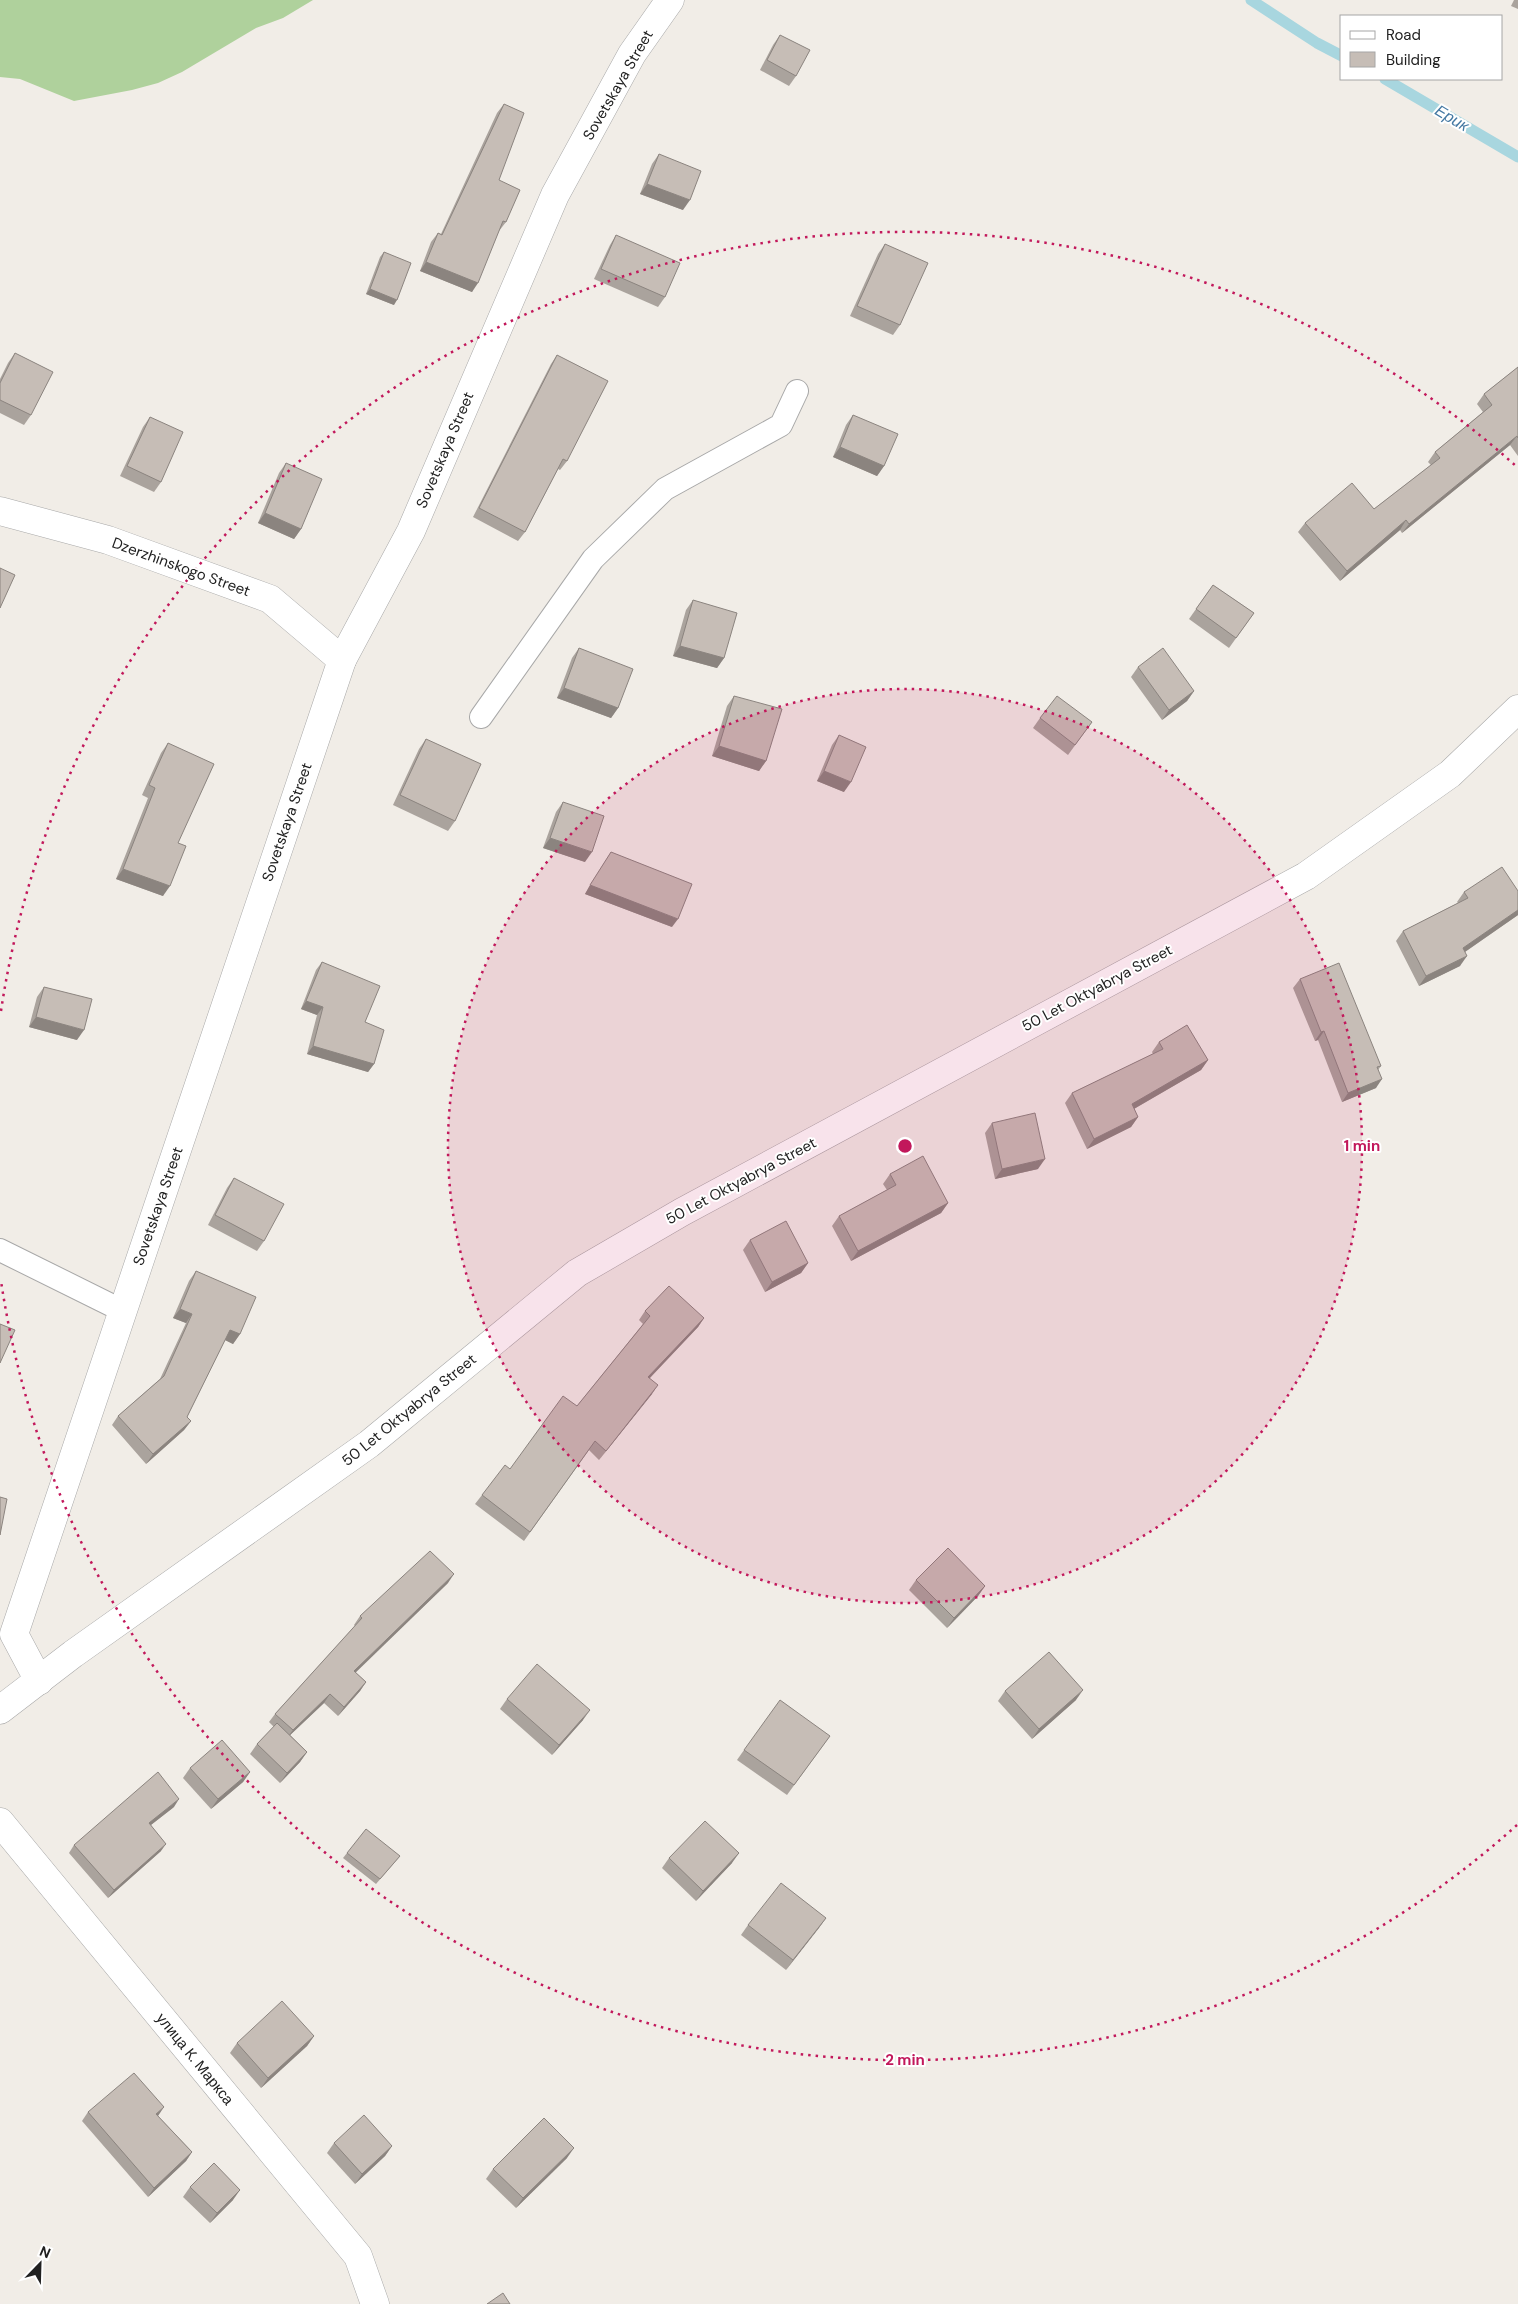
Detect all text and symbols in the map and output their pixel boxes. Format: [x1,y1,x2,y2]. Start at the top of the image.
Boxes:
legend [1340,15,1503,80]
text: Road [1386,25,1421,45]
street label: Sovetskaya Street [578,26,658,144]
text: Building [1386,50,1441,70]
water label: Ерик [1431,100,1474,137]
street label: Sovetskaya Street [411,389,479,511]
street label: Dzerzhinskogo Street [109,533,253,601]
street label: Sovetskaya Street [257,760,317,884]
street label: 50 Let Oktyabrya Street [1018,940,1176,1036]
street label: 50 Let Oktyabrya Street [662,1133,820,1229]
text: 1 min [1344,1136,1380,1156]
centre of rings [896,1137,914,1155]
street label: Sovetskaya Street [128,1144,188,1268]
street label: 50 Let Oktyabrya Street [338,1349,481,1471]
street label: улица К. Маркса [152,2009,239,2110]
text: 2 min [885,2050,925,2070]
north arrow [15,2239,65,2289]
text: N [37,2242,53,2262]

